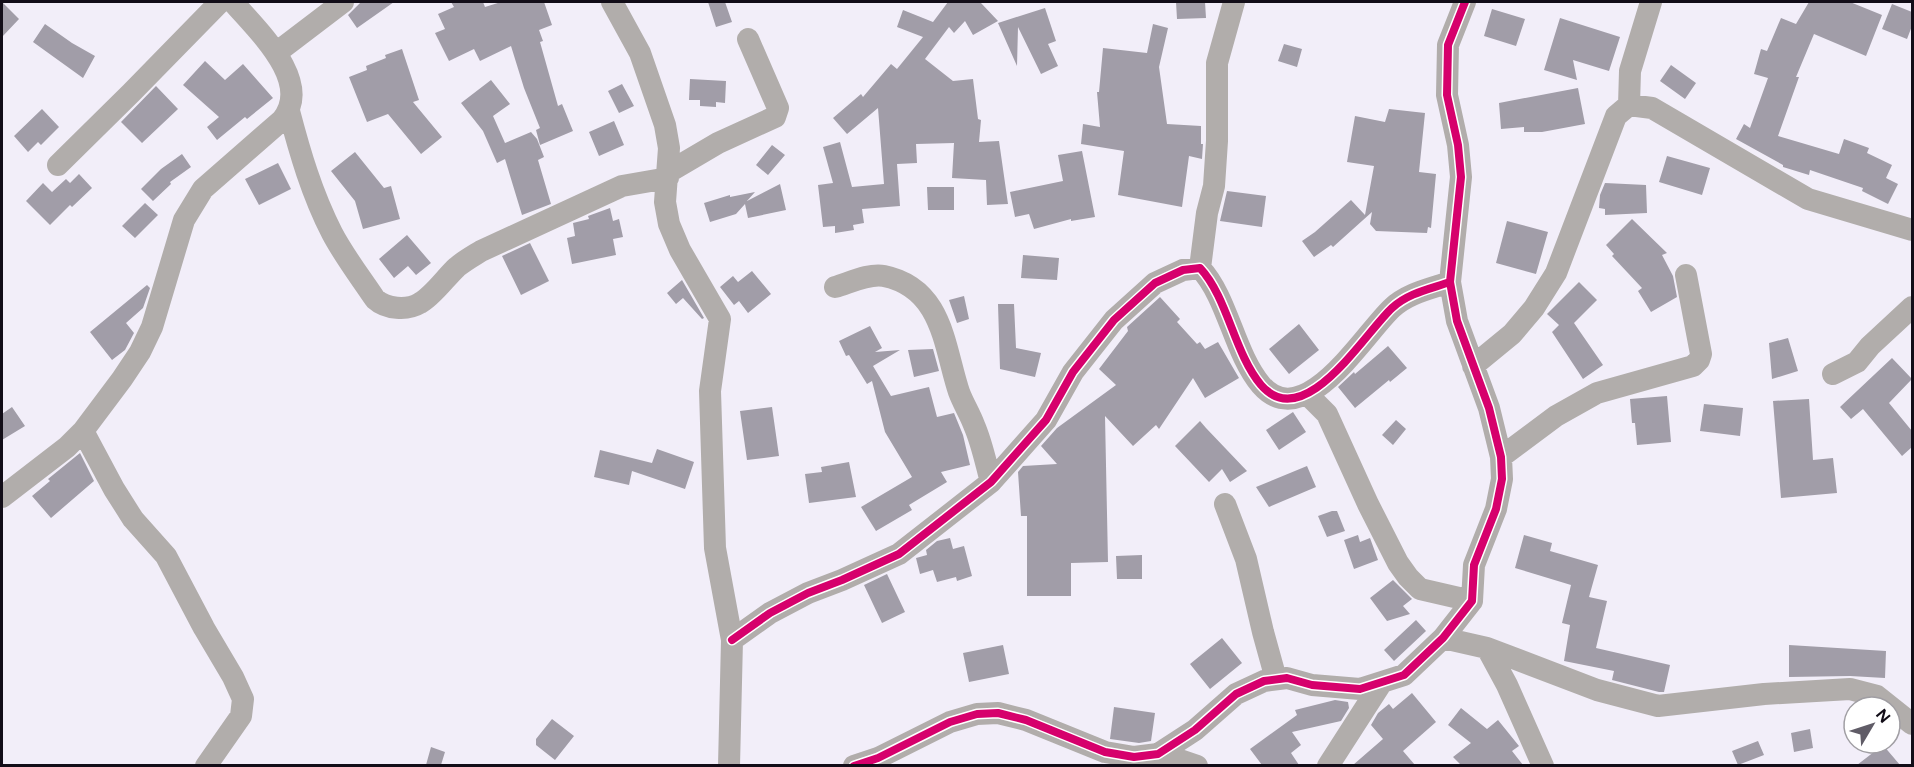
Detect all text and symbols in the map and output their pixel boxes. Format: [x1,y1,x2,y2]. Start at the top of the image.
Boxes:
north arrow [1842,695,1902,755]
text: N [1872,705,1895,727]

